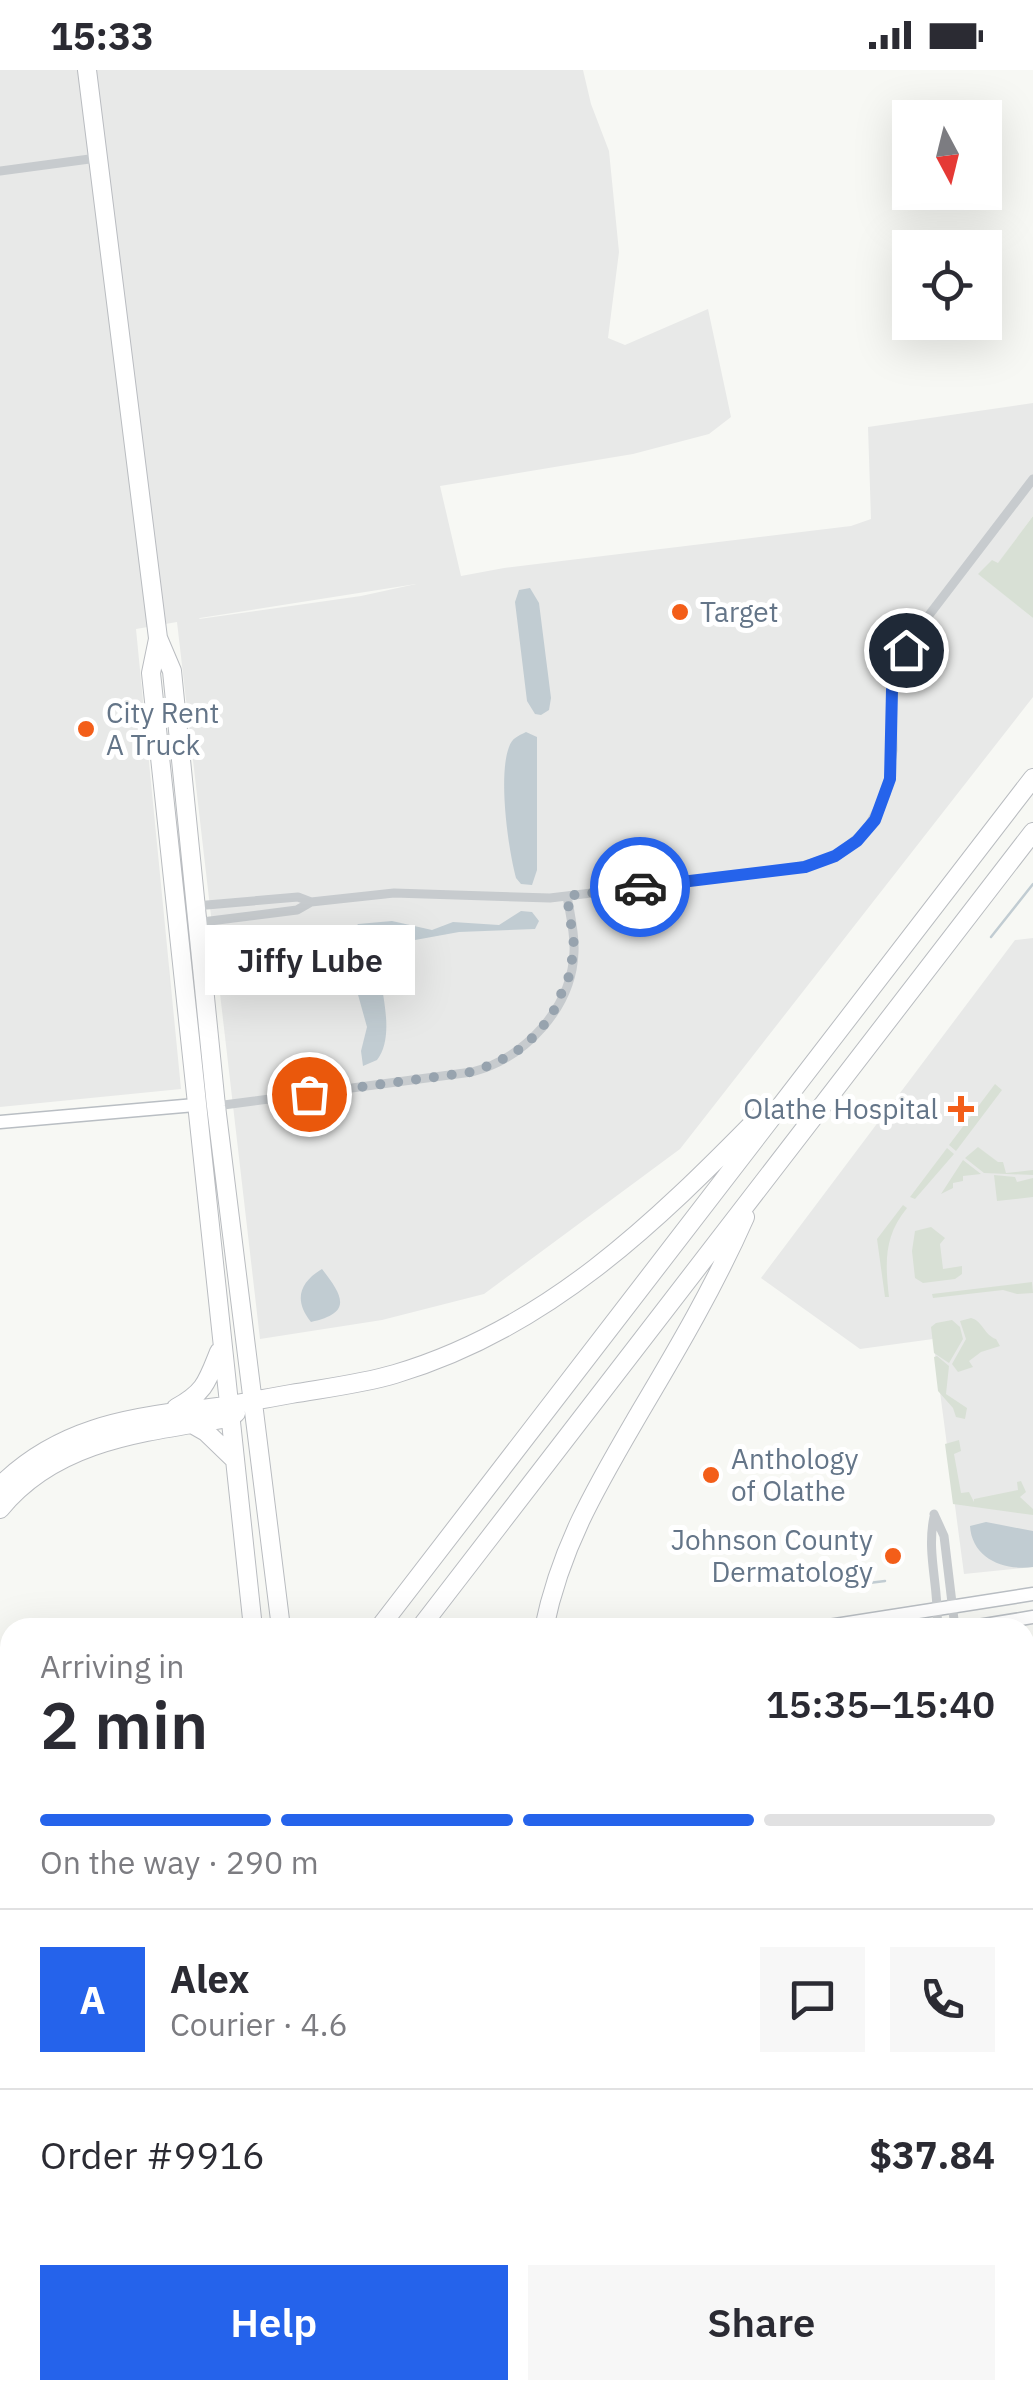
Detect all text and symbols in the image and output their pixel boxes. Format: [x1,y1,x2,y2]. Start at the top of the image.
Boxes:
text: 15:33 [50,11,154,60]
north arrow [892,100,1002,210]
map controls [892,100,1002,340]
button: locate [892,230,1002,340]
place label: Target [700,593,778,630]
marker: Target [669,601,691,623]
pin [864,608,949,693]
icon: home [879,623,934,678]
place label: City Rent A Truck [106,694,219,763]
marker: City Rent A Truck [75,718,97,740]
courier [590,837,690,937]
icon: car [613,860,668,915]
callout: Jiffy Lube [204,924,414,994]
text: Jiffy Lube [237,939,383,981]
pin [267,1052,352,1137]
icon: bag [282,1067,337,1122]
place label: Olathe Hospital [743,1090,938,1127]
marker: Olathe Hospital [948,1096,974,1122]
place label: Anthology of Olathe [731,1440,858,1509]
marker: Anthology of Olathe [700,1464,722,1486]
place label: Johnson County Dermatology [671,1521,873,1590]
marker: Johnson County Dermatology [882,1545,904,1567]
text: Arriving in [40,1645,185,1687]
text: 15:35–15:40 [766,1679,995,1728]
text: 2 min [40,1682,208,1767]
text: On the way · 290 m [40,1841,319,1883]
button: chat [760,1947,865,2052]
button: phone [890,1947,995,2052]
text: Alex [170,1954,250,2003]
text: A [79,1975,106,2024]
text: Courier · 4.6 [170,2003,348,2045]
text: Order #9916 [40,2130,265,2179]
text: $37.84 [869,2130,995,2179]
button: Help [40,2265,508,2380]
button: Share [528,2265,995,2380]

